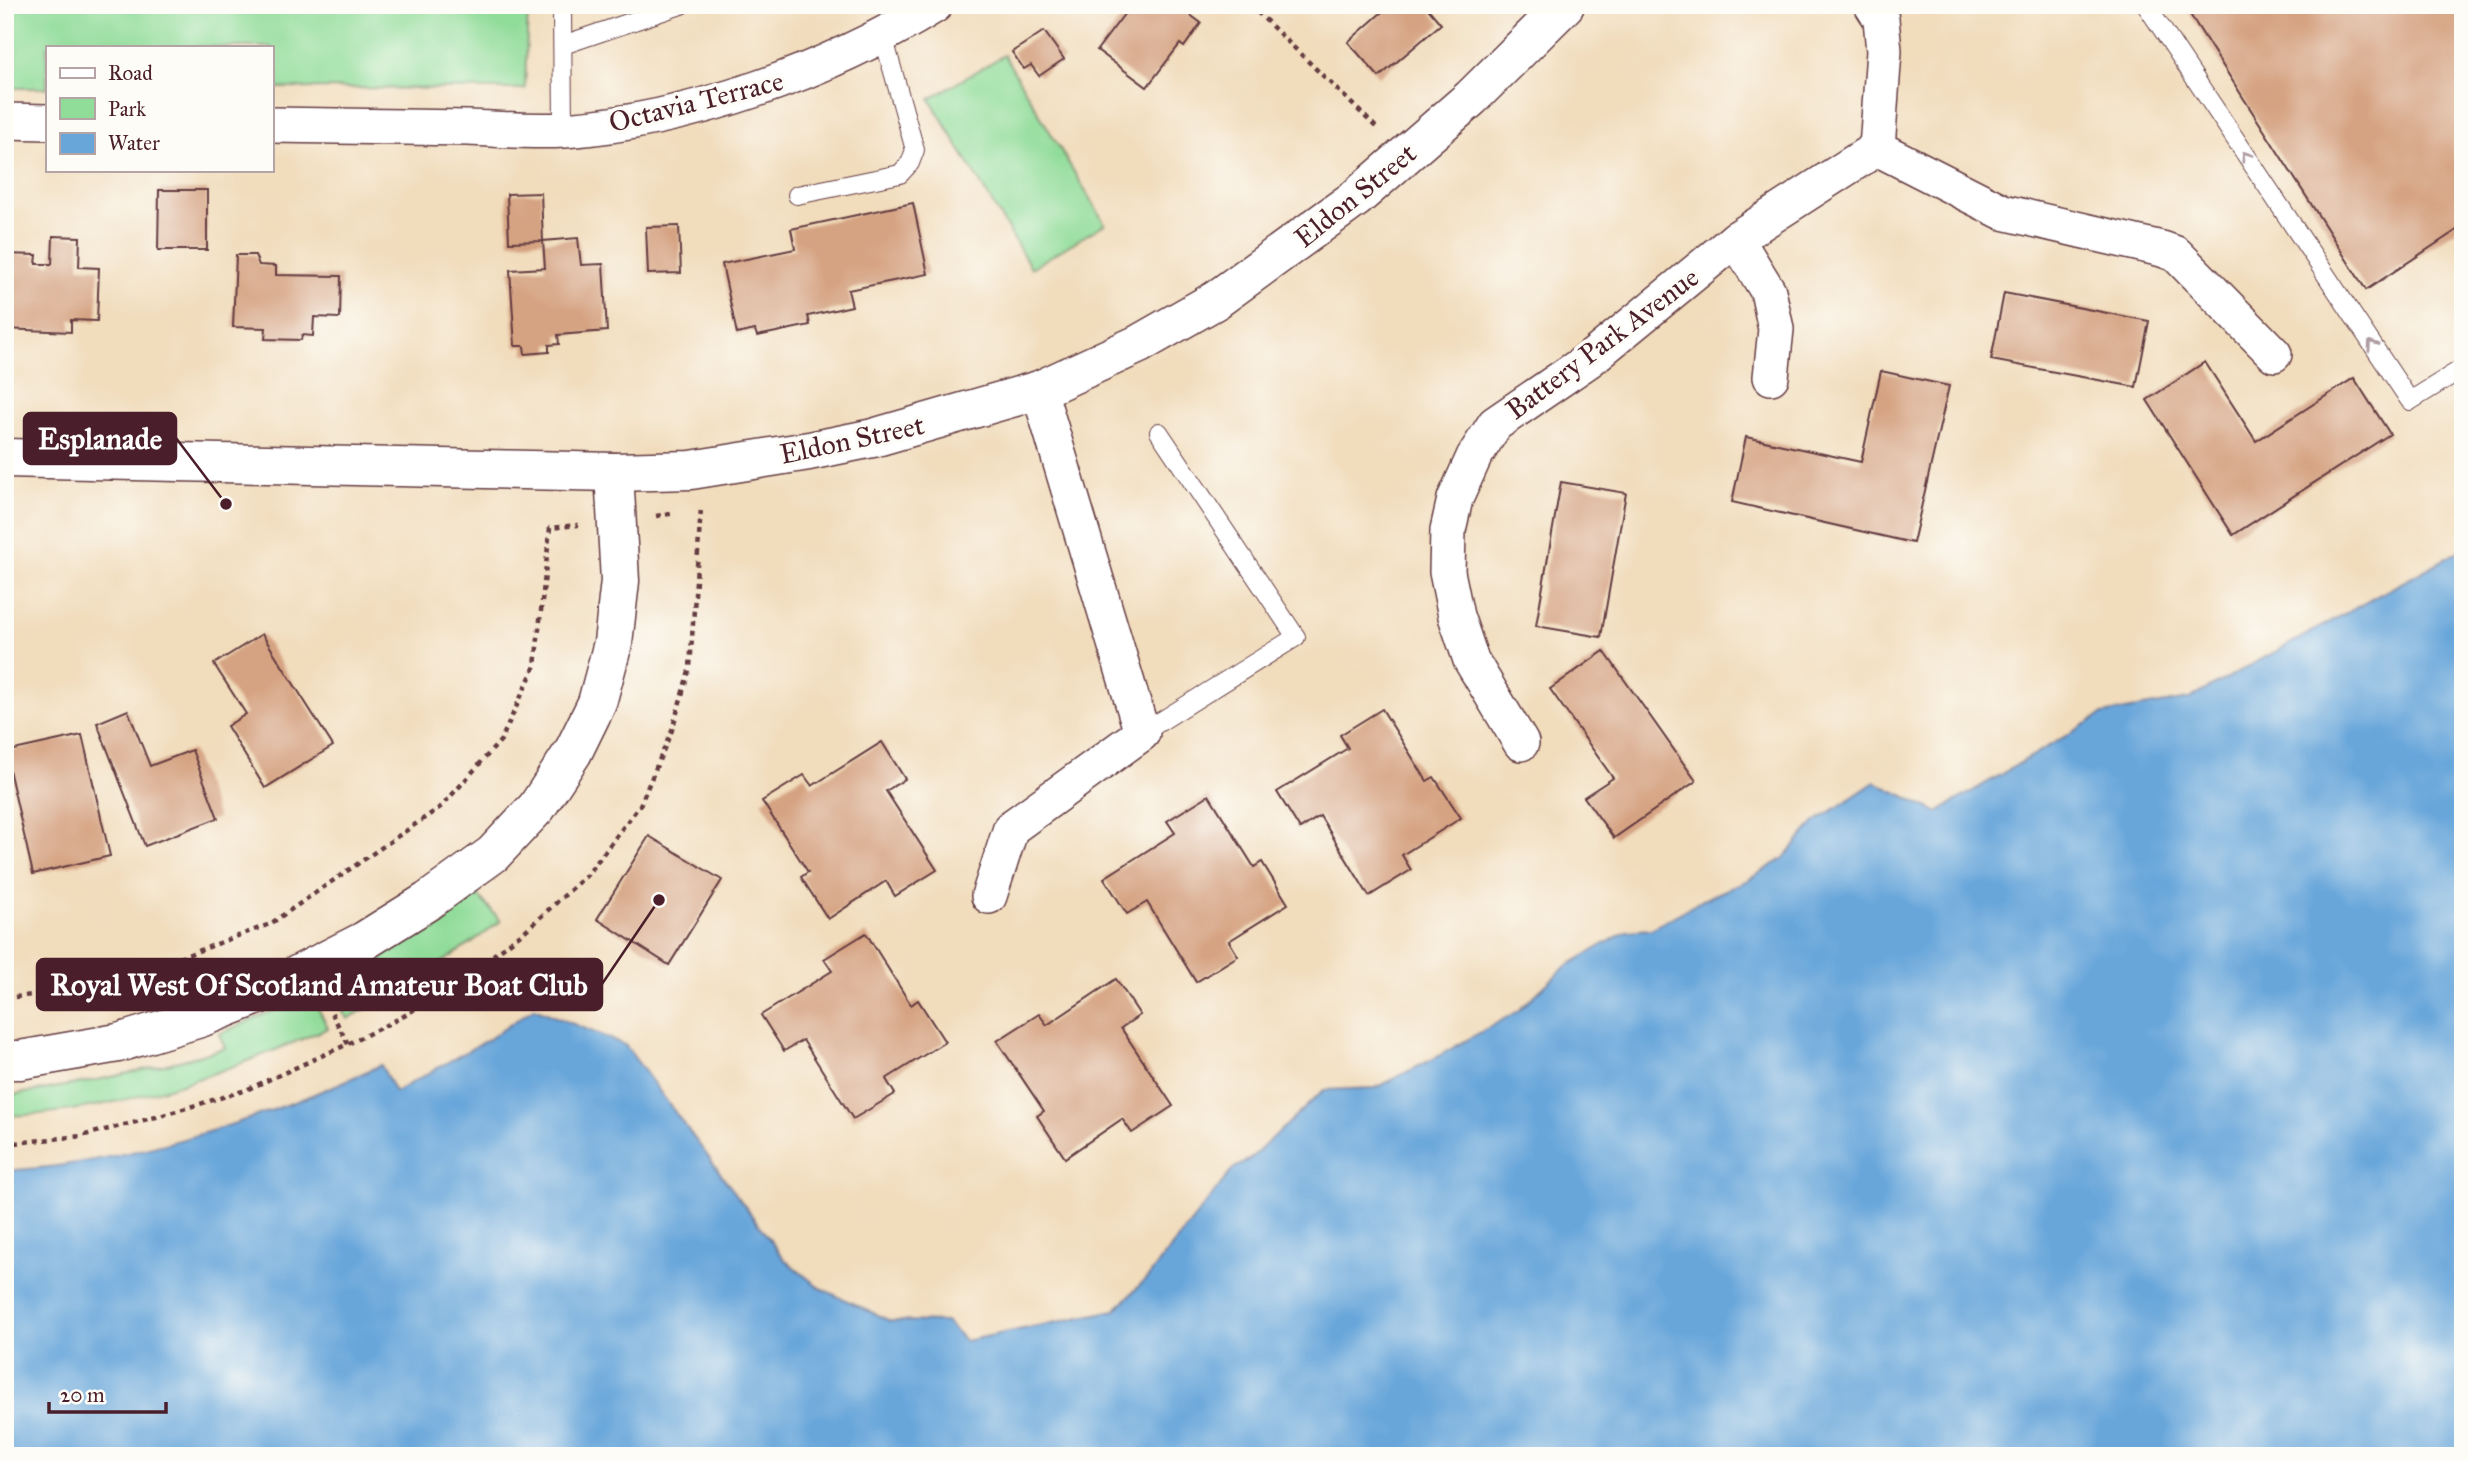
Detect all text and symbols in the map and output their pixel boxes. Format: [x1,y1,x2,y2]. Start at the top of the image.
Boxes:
legend [46,46,273,172]
text: Road [108,60,153,86]
street label: Octavia Terrace [605,63,787,140]
text: Park [108,96,146,122]
text: Water [108,130,160,156]
street label: Eldon Street [1287,136,1423,255]
one-way arrow [2241,150,2254,163]
street label: Battery Park Avenue [1499,260,1706,427]
one-way arrow [2368,340,2381,353]
street label: Eldon Street [777,407,928,472]
callout: Esplanade [24,413,176,464]
text: Esplanade [38,421,163,457]
callout: Royal West Of Scotland Amateur Boat Club [37,959,602,1010]
text: Royal West Of Scotland Amateur Boat Club [50,967,588,1003]
scale bar [49,1370,166,1414]
text: 20 m [60,1382,105,1408]

